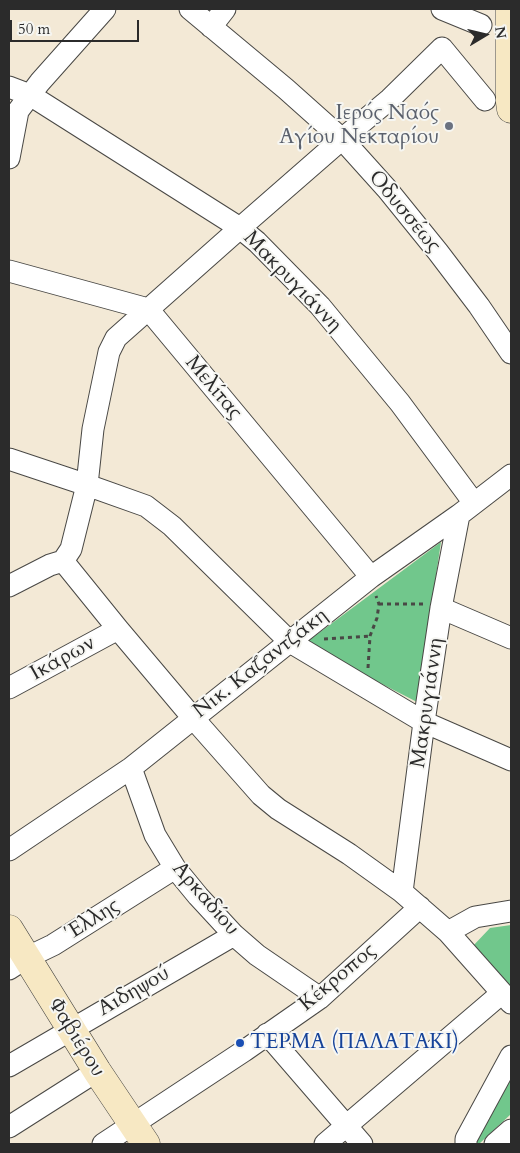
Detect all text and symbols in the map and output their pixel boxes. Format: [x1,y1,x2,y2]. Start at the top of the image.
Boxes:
scale bar [12,10,141,42]
north arrow [460,10,510,60]
text: 50 m [18,19,50,39]
text: N [490,25,511,40]
place label: Ιερός Ναός Αγίου Νεκταρίου [279,101,439,151]
marker: Ιερός Ναός Αγίου Νεκταρίου [443,120,455,132]
street label: Οδυσσέως [362,166,446,258]
street label: Μακρυγιάννη [237,226,347,338]
street label: Μελίτας [179,351,247,425]
street label: Νικ. Καζαντζάκη [189,604,333,724]
street label: Ικάρων [26,631,100,687]
street label: Μακρυγιάννη [406,636,450,770]
street label: Αρκαδίου [166,857,244,941]
street label: Έλλης [61,894,125,946]
street label: Κέκροπος [294,939,382,1017]
street label: Αιδηψού [94,961,174,1023]
street label: Φαβιέρου [42,994,110,1082]
place label: ΤΕΡΜΑ (ΠΑΛΑΤΑΚΙ) [250,1030,459,1056]
marker: ΤΕΡΜΑ (ΠΑΛΑΤΑΚΙ) [234,1037,246,1049]

